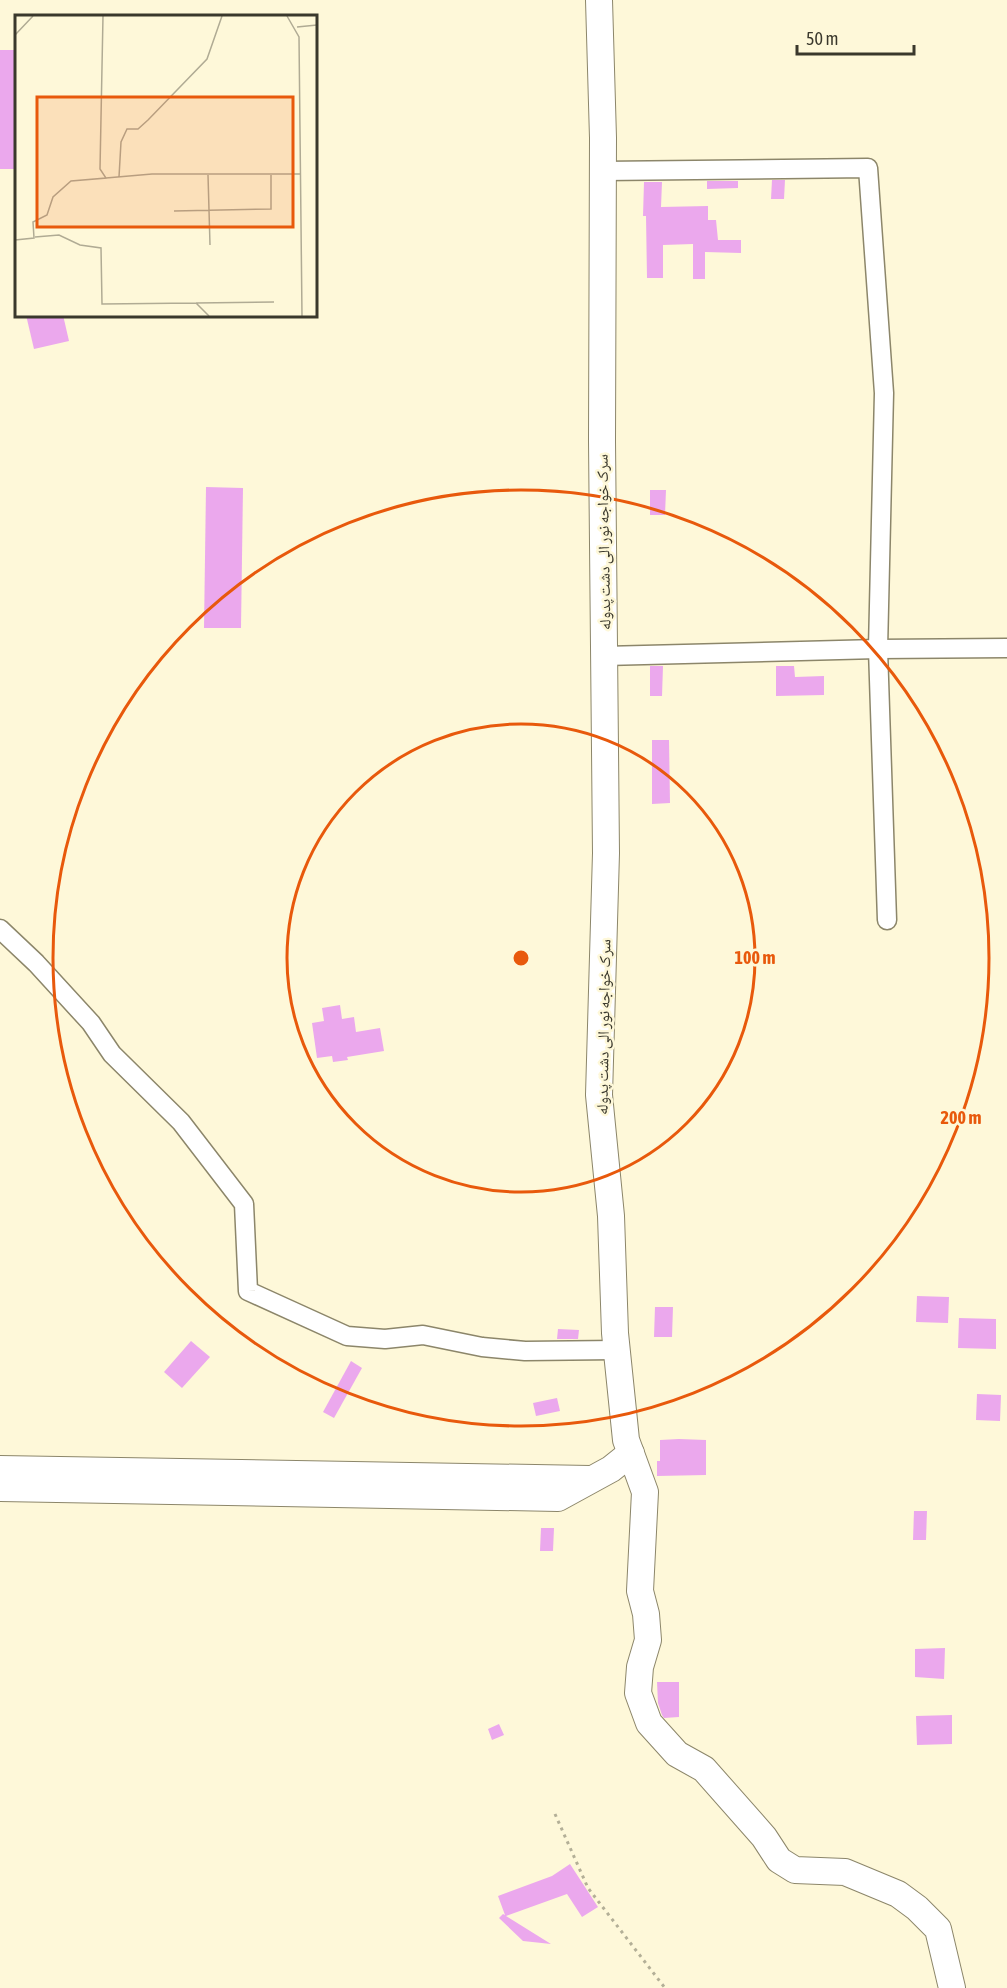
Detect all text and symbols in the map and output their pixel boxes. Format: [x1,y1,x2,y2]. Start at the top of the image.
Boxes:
inset map [15,15,316,316]
scale bar [797,18,914,56]
text: 50 m [806,28,838,49]
street label: سرک خواجه نور الی دشت پدوله [592,454,616,630]
street label: سرک خواجه نور الی دشت پدوله [592,939,616,1115]
text: 100 m [735,947,775,968]
centre of rings [511,948,531,968]
text: 200 m [941,1107,981,1128]

